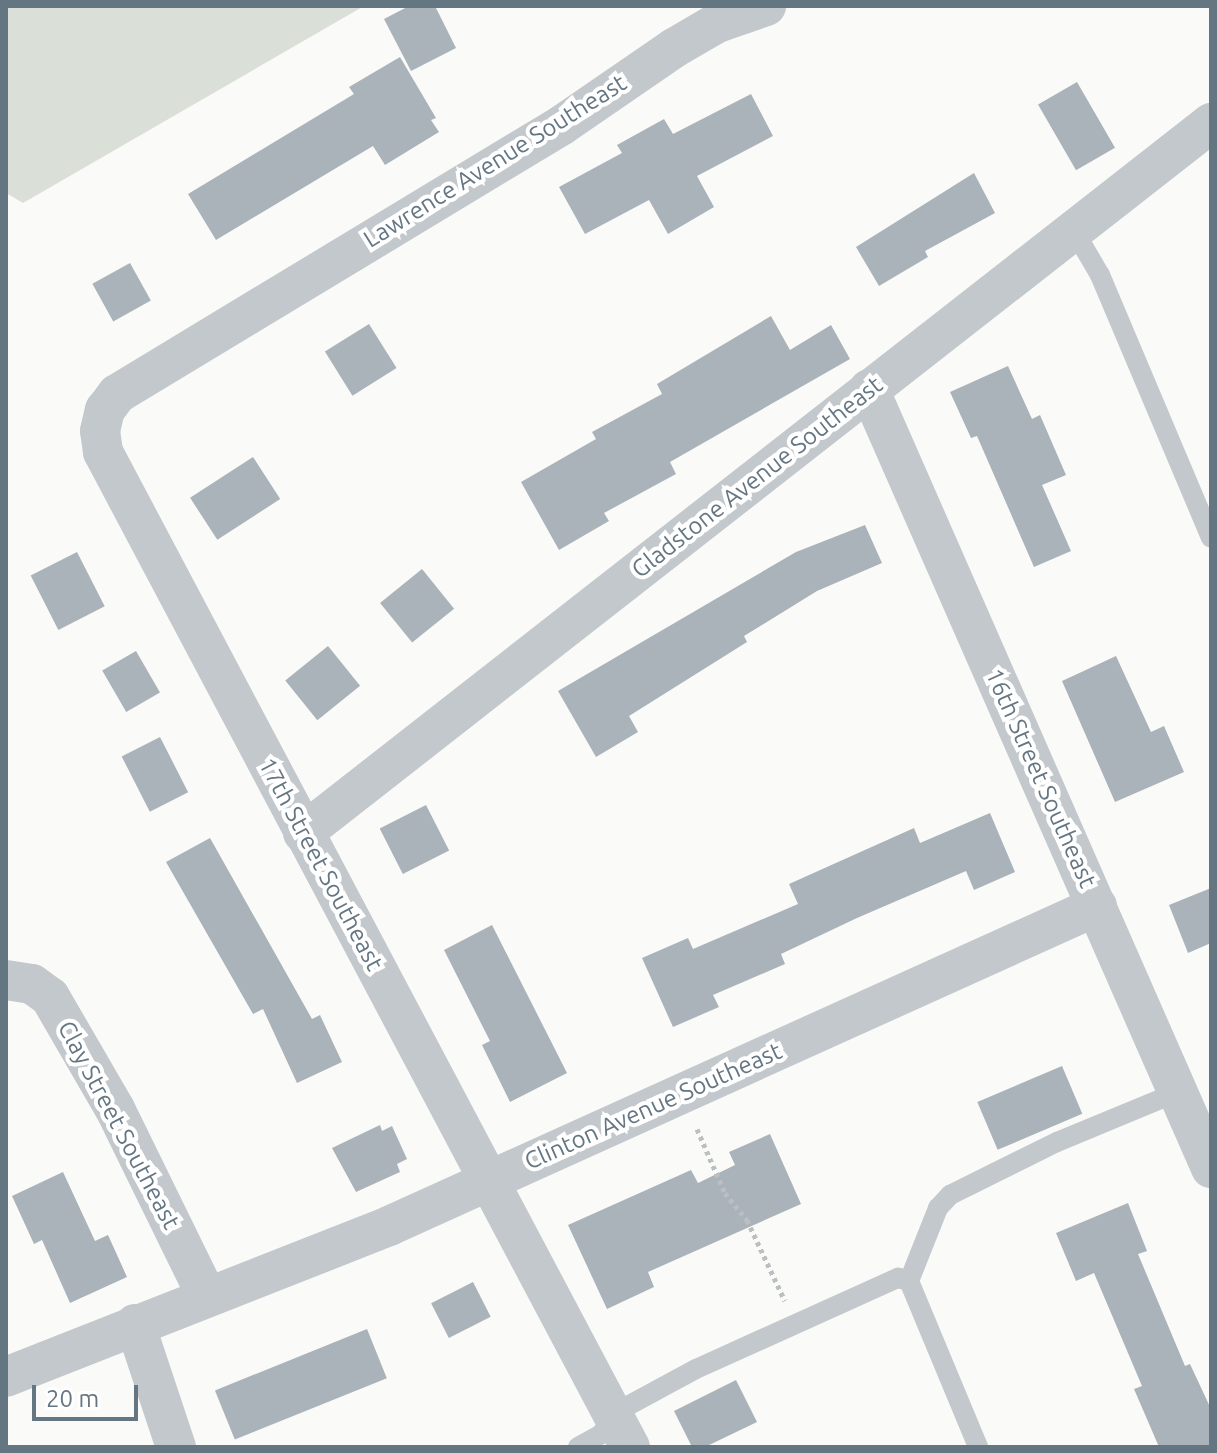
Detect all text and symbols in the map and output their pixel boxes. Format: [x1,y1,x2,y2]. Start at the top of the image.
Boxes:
street label: Lawrence Avenue Southeast [358,68,632,254]
street label: Gladstone Avenue Southeast [626,370,888,584]
street label: 16th Street Southeast [980,664,1102,892]
street label: 17th Street Southeast [253,753,389,975]
street label: Clay Street Southeast [52,1016,186,1234]
street label: Clinton Avenue Southeast [520,1036,786,1176]
scale bar [36,1369,142,1419]
text: 20 m [46,1385,99,1412]

